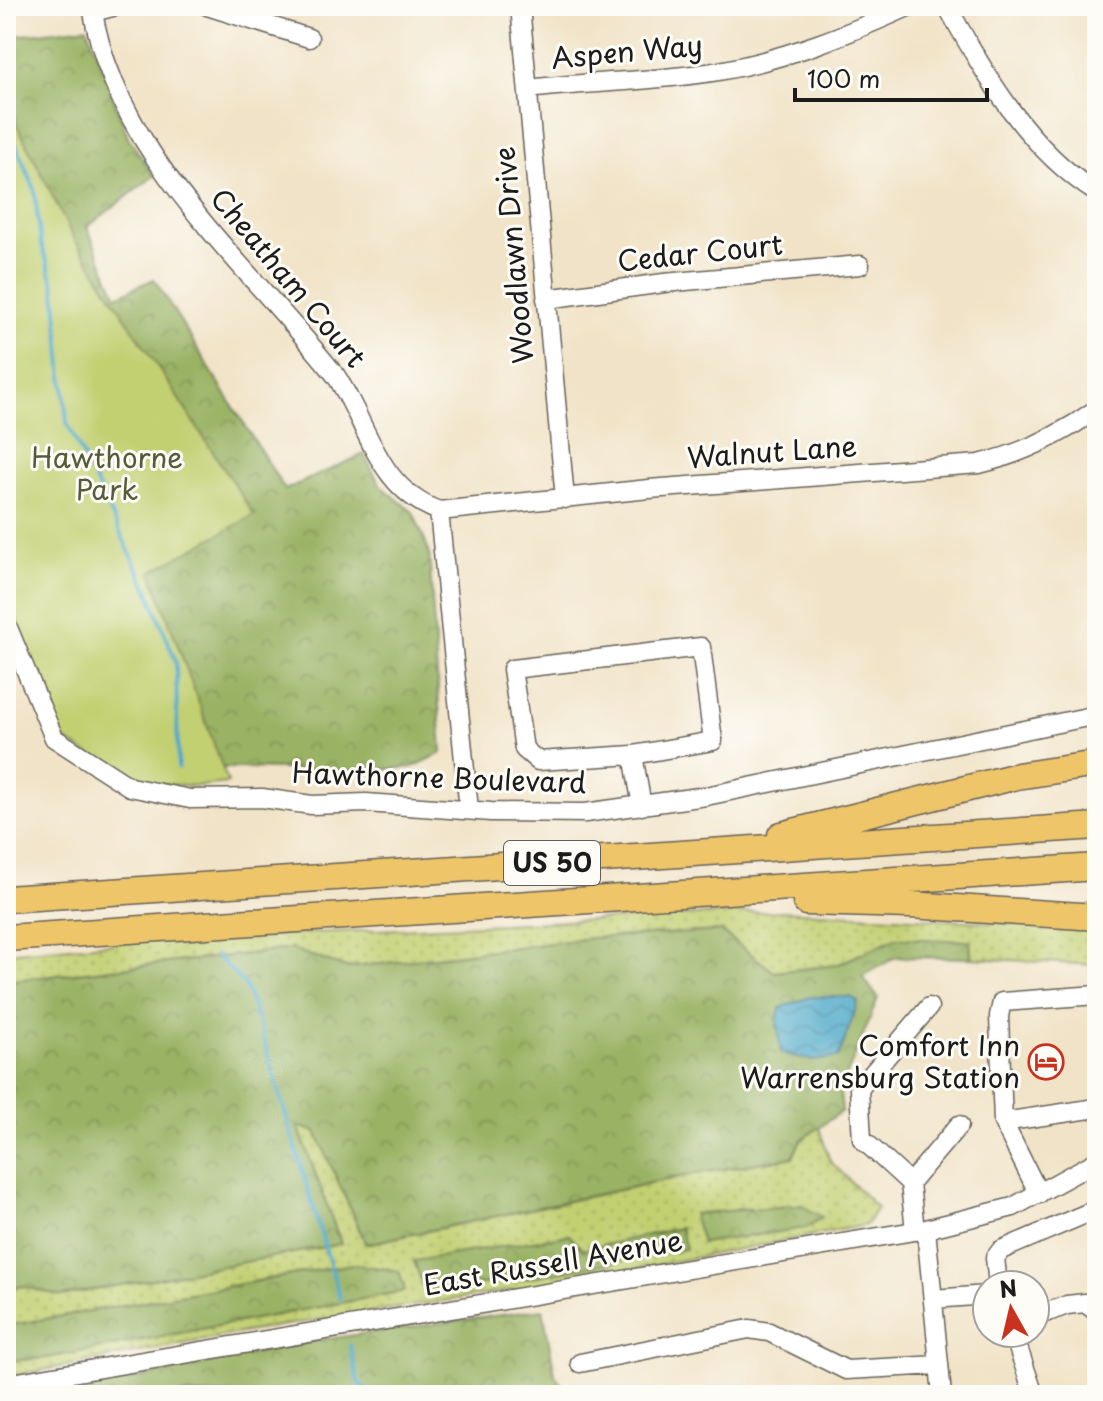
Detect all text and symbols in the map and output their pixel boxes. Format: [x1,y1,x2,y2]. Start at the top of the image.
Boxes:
street label: Aspen Way [549,22,704,79]
scale bar [795,52,987,102]
text: 100 m [807,60,880,96]
street label: Woodlawn Drive [482,145,543,366]
street label: Cheatham Court [201,178,377,376]
street label: Cedar Court [615,221,785,282]
street label: Walnut Lane [685,423,858,478]
park label: Hawthorne Park [31,435,183,510]
street label: Hawthorne Boulevard [291,750,587,803]
road number: US 50 [504,841,600,885]
place label: Comfort Inn Warrensburg Station [740,1023,1020,1098]
hotel icon: Comfort Inn Warrensburg Station [1027,1043,1065,1081]
street label: East Russell Avenue [420,1218,686,1305]
north arrow [971,1269,1051,1349]
text: N [997,1270,1019,1305]

